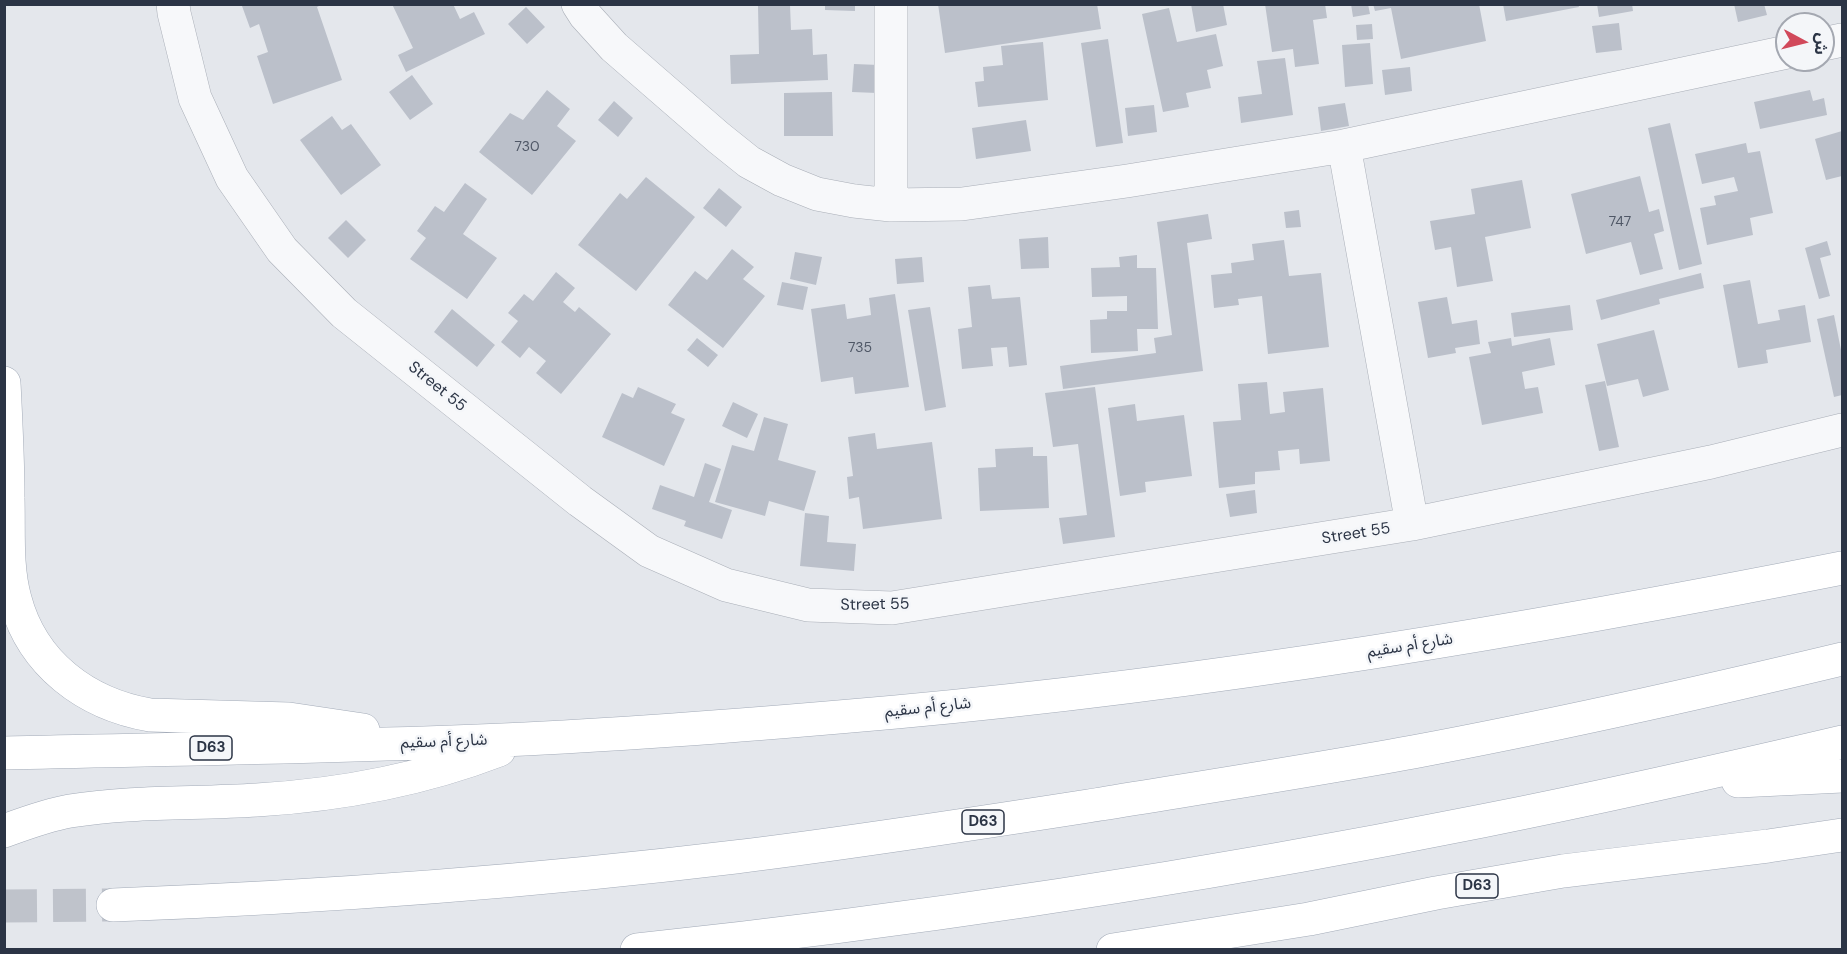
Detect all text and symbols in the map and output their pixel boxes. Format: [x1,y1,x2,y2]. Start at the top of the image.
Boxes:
north arrow [1775,12,1835,72]
text: ش [1810,32,1833,56]
house number: 730 [515,139,539,155]
house number: 747 [1609,214,1631,230]
house number: 735 [848,340,872,356]
street label: Street 55 [404,358,470,416]
street label: Street 55 [1320,519,1392,549]
street label: Street 55 [840,595,910,615]
street label: شارع أم سقيم [1366,630,1454,662]
street label: شارع أم سقيم [884,694,972,722]
street label: شارع أم سقيم [400,731,488,753]
road number: D63 [190,736,232,760]
road number: D63 [962,810,1004,834]
road number: D63 [1456,874,1498,898]

